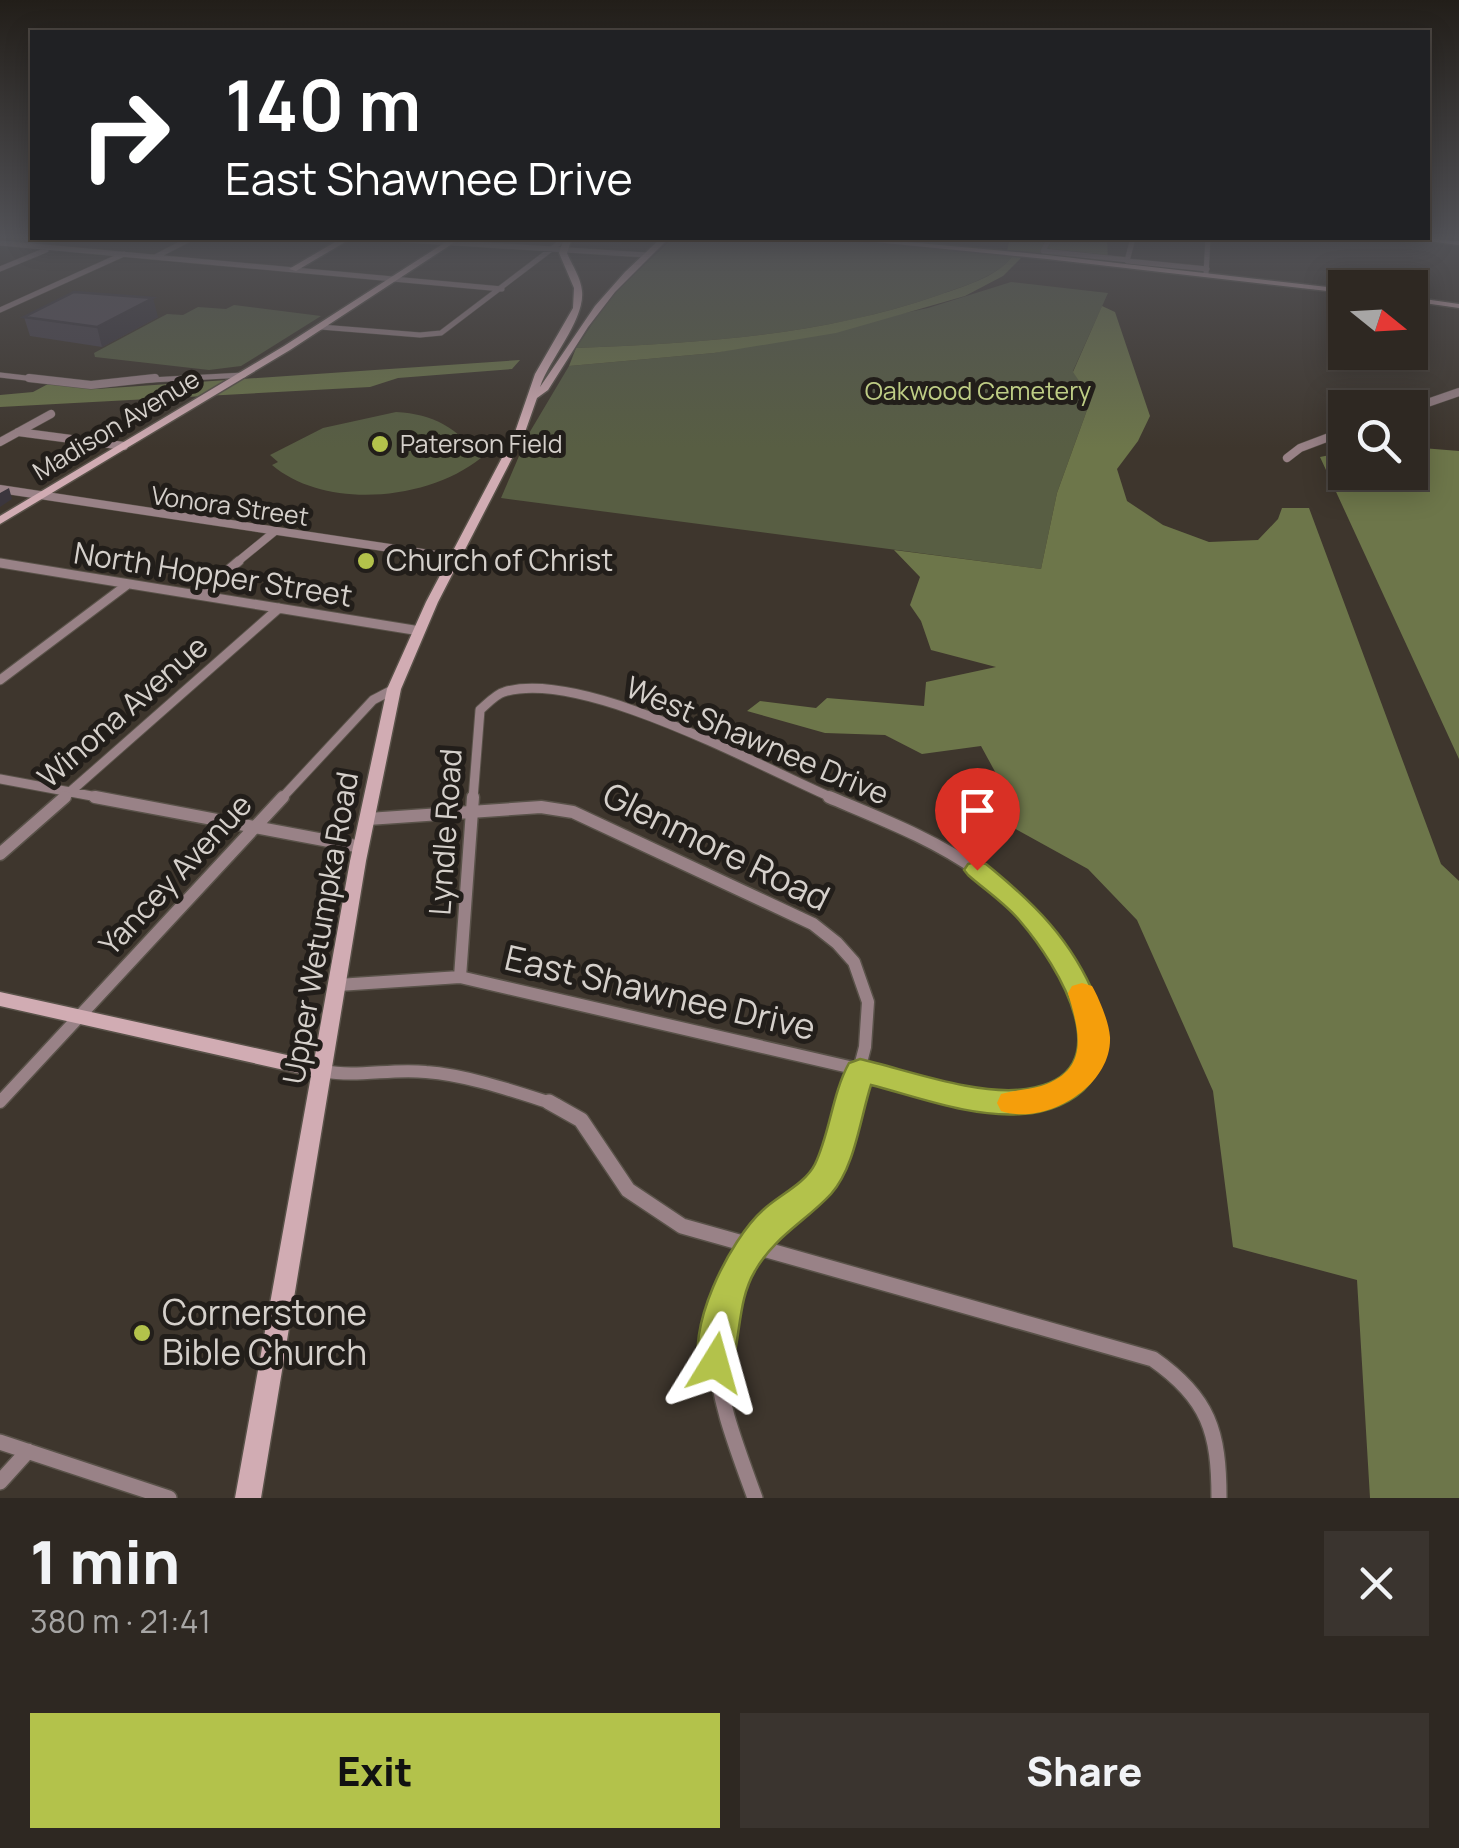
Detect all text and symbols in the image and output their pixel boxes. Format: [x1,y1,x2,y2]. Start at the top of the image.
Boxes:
text: 140 m [225,56,421,152]
icon: right [60,70,190,200]
text: East Shawnee Drive [225,147,633,209]
north arrow [1328,270,1428,370]
map controls [1328,270,1428,490]
street label: Madison Avenue [26,361,206,488]
park label: Oakwood Cemetery [865,373,1091,408]
button: search [1328,390,1428,490]
place label: Paterson Field [400,426,563,461]
marker: Paterson Field [369,433,391,455]
street label: Vonora Street [149,477,311,534]
street label: North Hopper Street [71,531,355,616]
place label: Church of Christ [386,539,613,580]
marker: Church of Christ [355,550,377,572]
street label: Winona Avenue [28,625,216,796]
street label: West Shawnee Drive [620,666,895,814]
street label: Lyndle Road [418,747,471,917]
street label: Upper Wetumpka Road [272,768,367,1087]
pin [935,768,1020,871]
street label: Glenmore Road [595,770,838,922]
icon: arrive [950,783,1005,838]
street label: Yancey Avenue [89,784,260,964]
street label: East Shawnee Drive [500,933,820,1051]
place label: Cornerstone Bible Church [162,1288,367,1376]
position arrow [663,1311,767,1415]
marker: Cornerstone Bible Church [131,1322,153,1344]
text: 1 min [30,1520,180,1602]
button: close [1324,1531,1429,1636]
text: 380 m · 21:41 [30,1599,211,1643]
button: Exit [30,1713,720,1828]
button: Share [740,1713,1429,1828]

